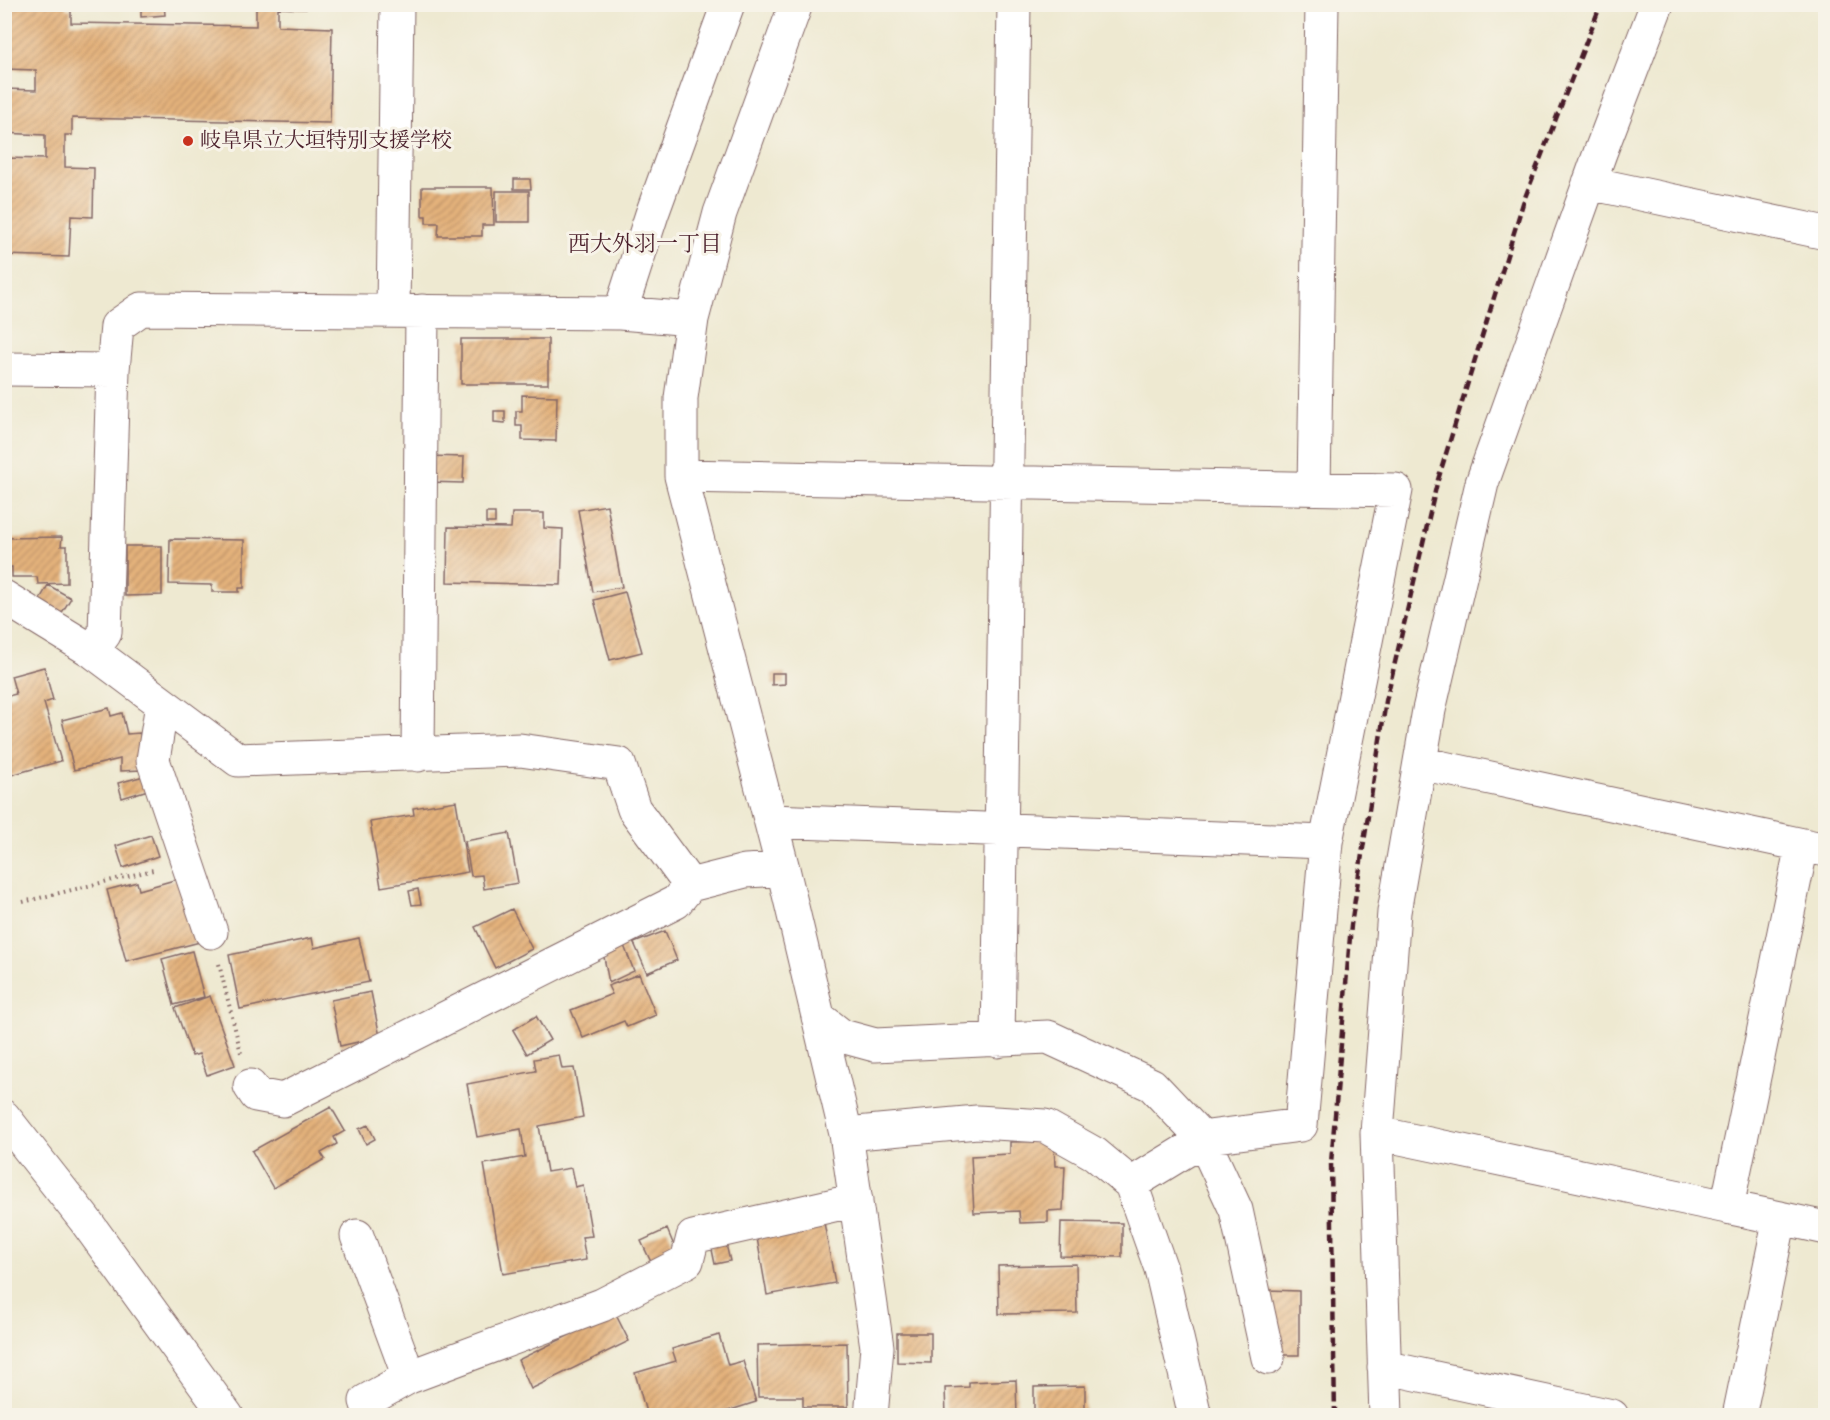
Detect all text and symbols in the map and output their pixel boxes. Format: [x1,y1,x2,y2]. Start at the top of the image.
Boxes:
place label: 岐阜県立大垣特別支援学校 [200,128,452,154]
marker: 岐阜県立大垣特別支援学校 [181,134,195,148]
district label: 西大外羽一丁目 [568,231,722,258]

